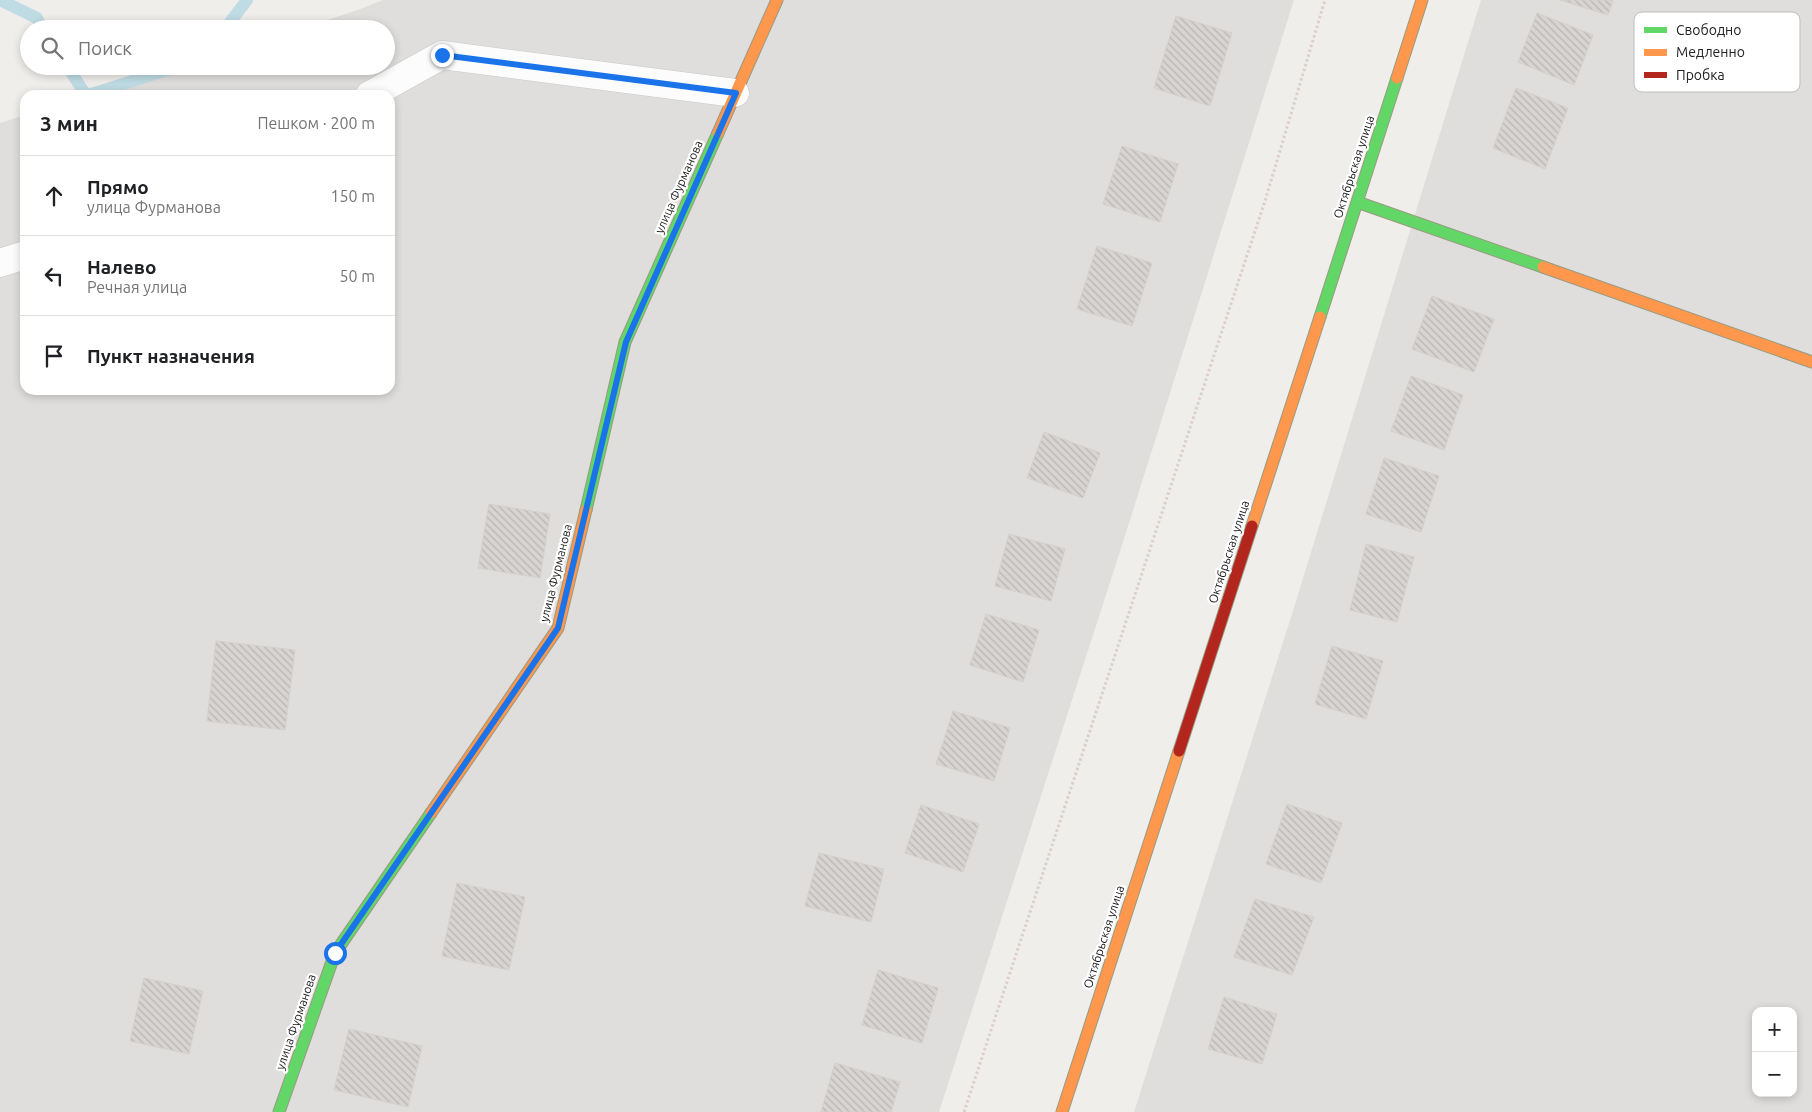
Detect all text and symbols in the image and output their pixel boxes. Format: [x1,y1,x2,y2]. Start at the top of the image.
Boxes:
legend [1634,12,1800,92]
search box [20,20,395,75]
text: Свободно [1676,22,1741,38]
icon: search [38,34,66,62]
text: Поиск [78,37,132,59]
route end [431,44,454,67]
text: Медленно [1676,44,1745,60]
text: Пробка [1676,67,1725,83]
text: 3 мин [40,111,98,135]
text: Пешком · 200 m [257,114,375,132]
street label: Октябрьская улица [1331,114,1376,220]
street label: улица Фурманова [652,138,705,235]
text: Прямо [87,176,149,198]
icon: ahead [40,182,68,210]
text: 150 m [330,187,375,205]
text: улица Фурманова [87,198,221,216]
text: Налево [87,256,156,278]
icon: left [40,262,68,290]
text: 50 m [339,267,375,285]
text: Речная улица [87,278,187,296]
icon: arrive [40,342,68,370]
text: Пункт назначения [87,345,255,367]
street label: Октябрьская улица [1206,499,1251,605]
street label: улица Фурманова [537,523,574,623]
street label: Октябрьская улица [1081,884,1126,990]
route start [324,942,347,965]
street label: улица Фурманова [273,972,318,1071]
map controls [1752,1007,1797,1097]
button: + [1752,1007,1797,1052]
button: − [1752,1052,1797,1097]

